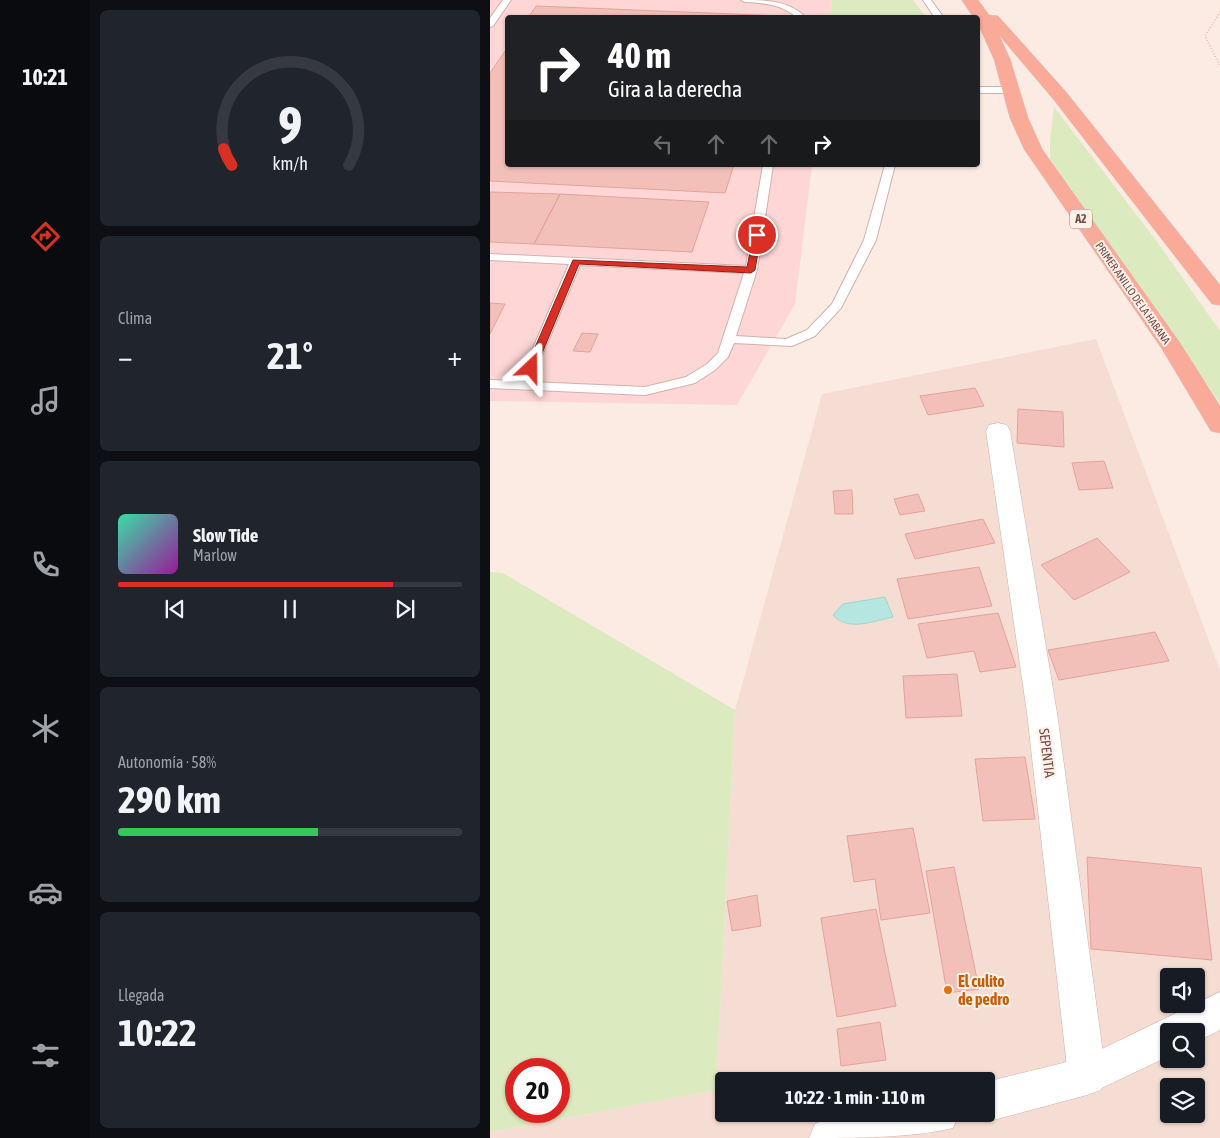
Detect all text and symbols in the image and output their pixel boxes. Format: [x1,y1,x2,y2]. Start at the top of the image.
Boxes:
icon: right [525,35,590,100]
text: 40 m [608,35,671,75]
text: 10:21 [22,64,68,90]
text: Gira a la derecha [608,76,742,102]
text: 9 [278,95,302,155]
icon: left [649,130,677,158]
icon: ahead [702,130,730,158]
icon: ahead [755,130,783,158]
icon: right [808,130,836,158]
text: km/h [272,153,308,174]
road number: A2 [1070,210,1092,228]
pin [736,214,778,256]
icon: directions [28,219,63,254]
icon: arrive [743,221,771,249]
street label: PRIMER ANILLO DE LA HABANA [1093,240,1173,347]
text: Clima [118,309,152,327]
text: 21° [267,334,313,377]
text: − [118,340,133,372]
text: + [447,340,462,372]
position arrow [504,341,556,393]
icon: music [28,383,63,418]
text: Slow Tide [193,524,258,546]
text: Marlow [193,546,237,564]
icon: phone [28,547,63,582]
icon: previous [161,595,189,623]
icon: pause [276,595,304,623]
icon: next [391,595,419,623]
icon: climate [28,711,63,746]
street label: SEPENTIA [1036,727,1058,779]
text: Autonomía · 58% [118,753,216,771]
text: 290 km [118,778,221,821]
icon: car [28,875,63,910]
map controls [1160,968,1205,1123]
button: sound [1160,968,1205,1013]
place label: El culito de pedro [958,972,1010,1008]
marker: El culito de pedro [942,984,954,996]
text: Llegada [118,986,165,1004]
text: 10:22 [118,1011,197,1054]
button: search [1160,1023,1205,1068]
icon: filters [28,1038,63,1073]
speed limit sign: 20 [505,1058,570,1123]
button: layers [1160,1078,1205,1123]
text: 10:22 · 1 min · 110 m [785,1086,925,1108]

